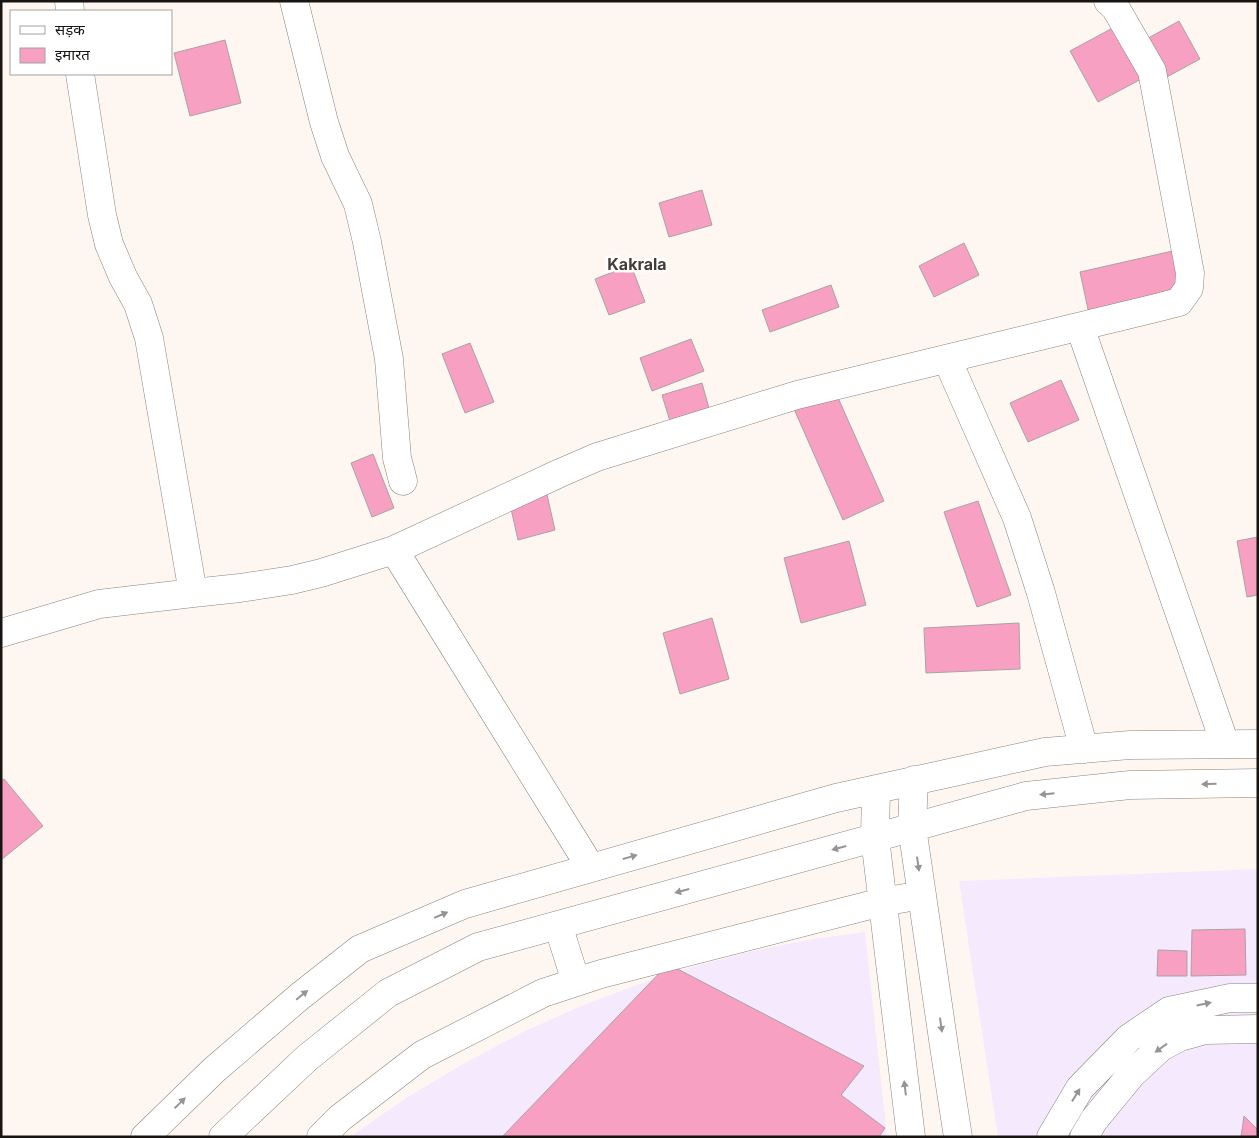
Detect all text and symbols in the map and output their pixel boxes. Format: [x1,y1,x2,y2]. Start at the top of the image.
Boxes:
legend [10,10,172,75]
text: सड़क [55,20,85,39]
text: इमारत [55,45,90,64]
district label: Kakrala [607,254,667,274]
one-way arrow [1201,780,1217,788]
one-way arrow [1039,790,1055,798]
one-way arrow [831,844,846,852]
one-way arrow [622,853,638,861]
one-way arrow [914,856,922,872]
one-way arrow [675,887,690,895]
one-way arrow [434,910,448,918]
one-way arrow [295,989,308,1000]
one-way arrow [1197,999,1213,1007]
one-way arrow [937,1017,945,1033]
one-way arrow [1154,1043,1168,1053]
one-way arrow [901,1080,909,1096]
one-way arrow [1071,1088,1080,1102]
one-way arrow [174,1097,186,1109]

